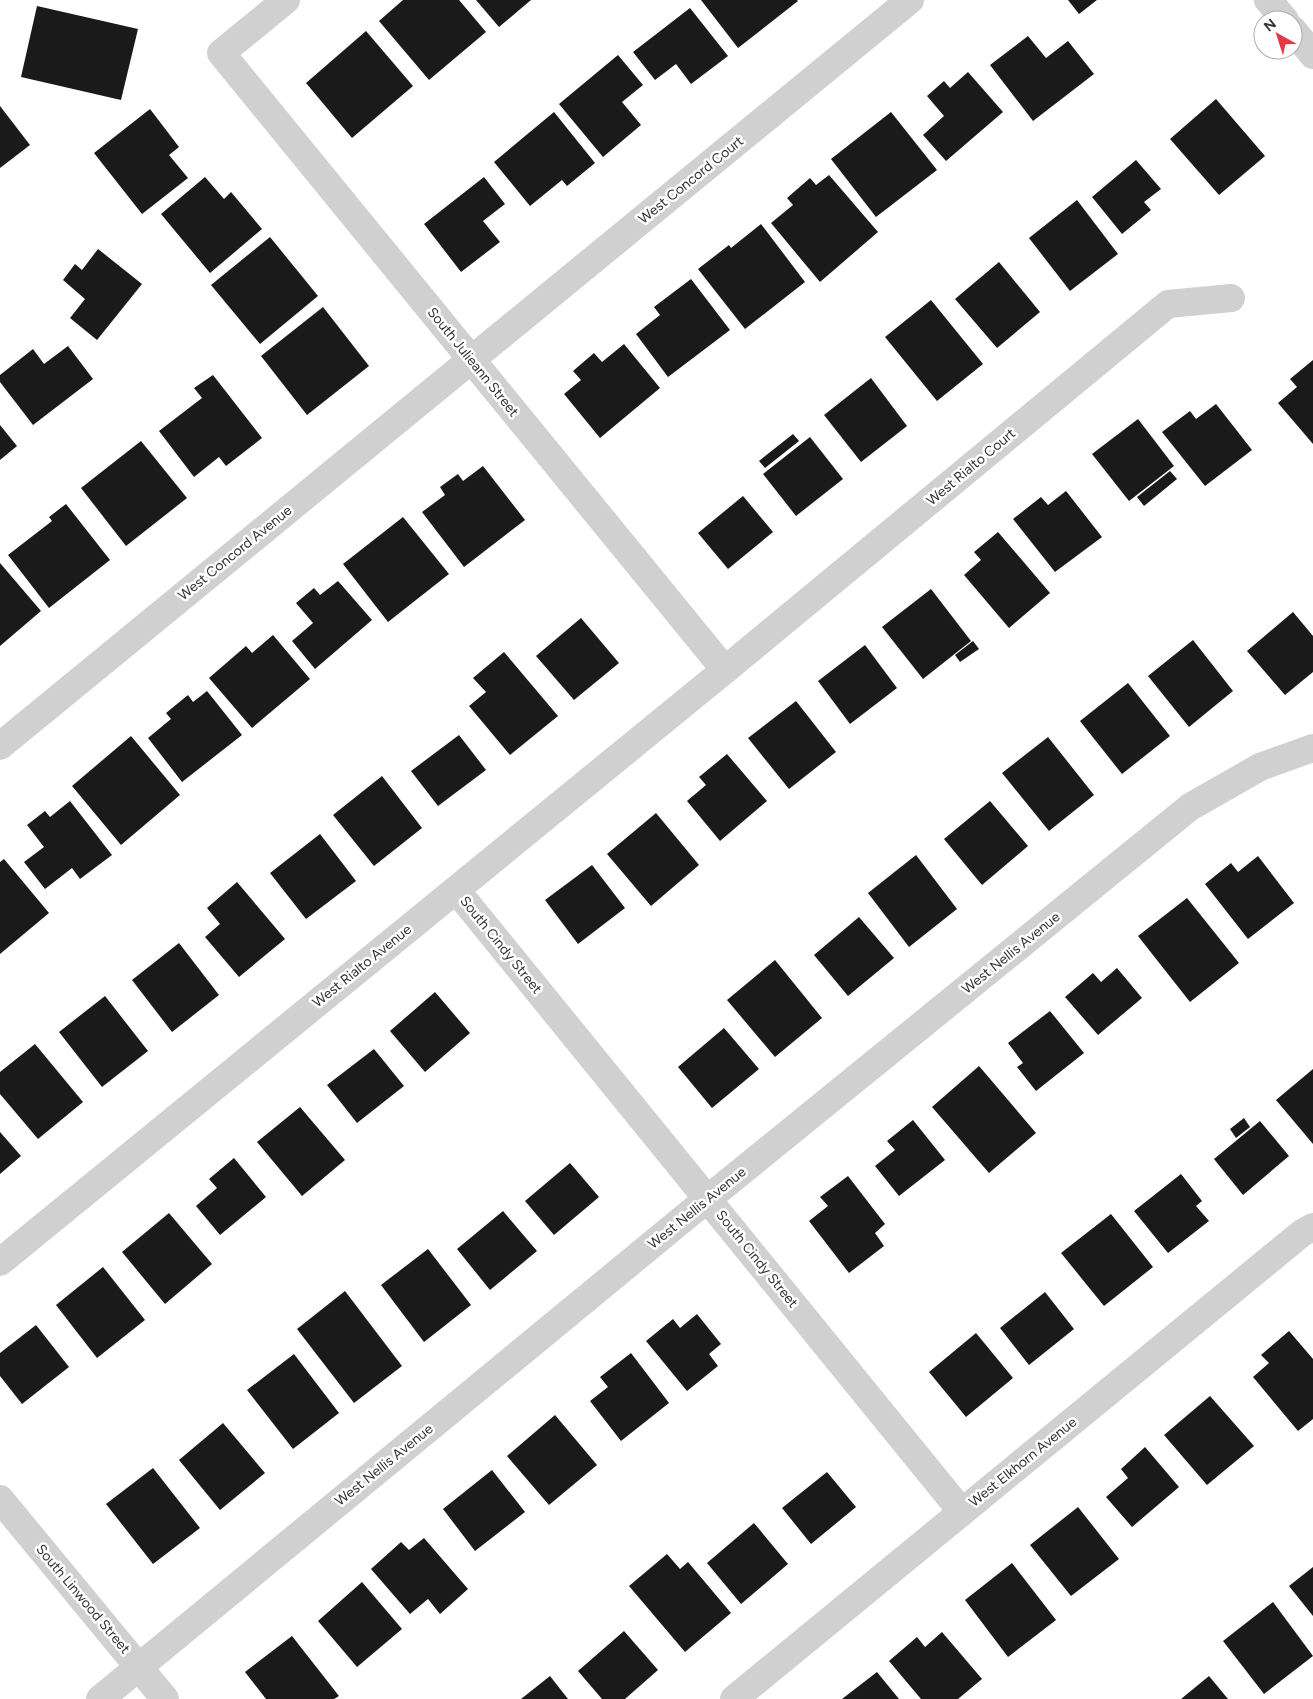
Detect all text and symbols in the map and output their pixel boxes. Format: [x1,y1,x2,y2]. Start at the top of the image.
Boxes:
north arrow [1253,10,1303,60]
text: N [1261,15,1280,35]
street label: West Concord Court [635,133,747,227]
street label: South Julieann Street [424,304,522,420]
street label: West Rialto Court [923,425,1019,509]
street label: West Concord Avenue [175,502,296,604]
street label: South Cindy Street [456,893,546,997]
street label: West Nellis Avenue [959,908,1064,998]
street label: West Rialto Avenue [309,921,415,1011]
street label: West Nellis Avenue [645,1163,750,1253]
street label: South Cindy Street [712,1207,802,1311]
street label: West Elkhorn Avenue [966,1413,1080,1511]
street label: West Nellis Avenue [332,1420,437,1510]
street label: South Linwood Street [32,1541,134,1657]

